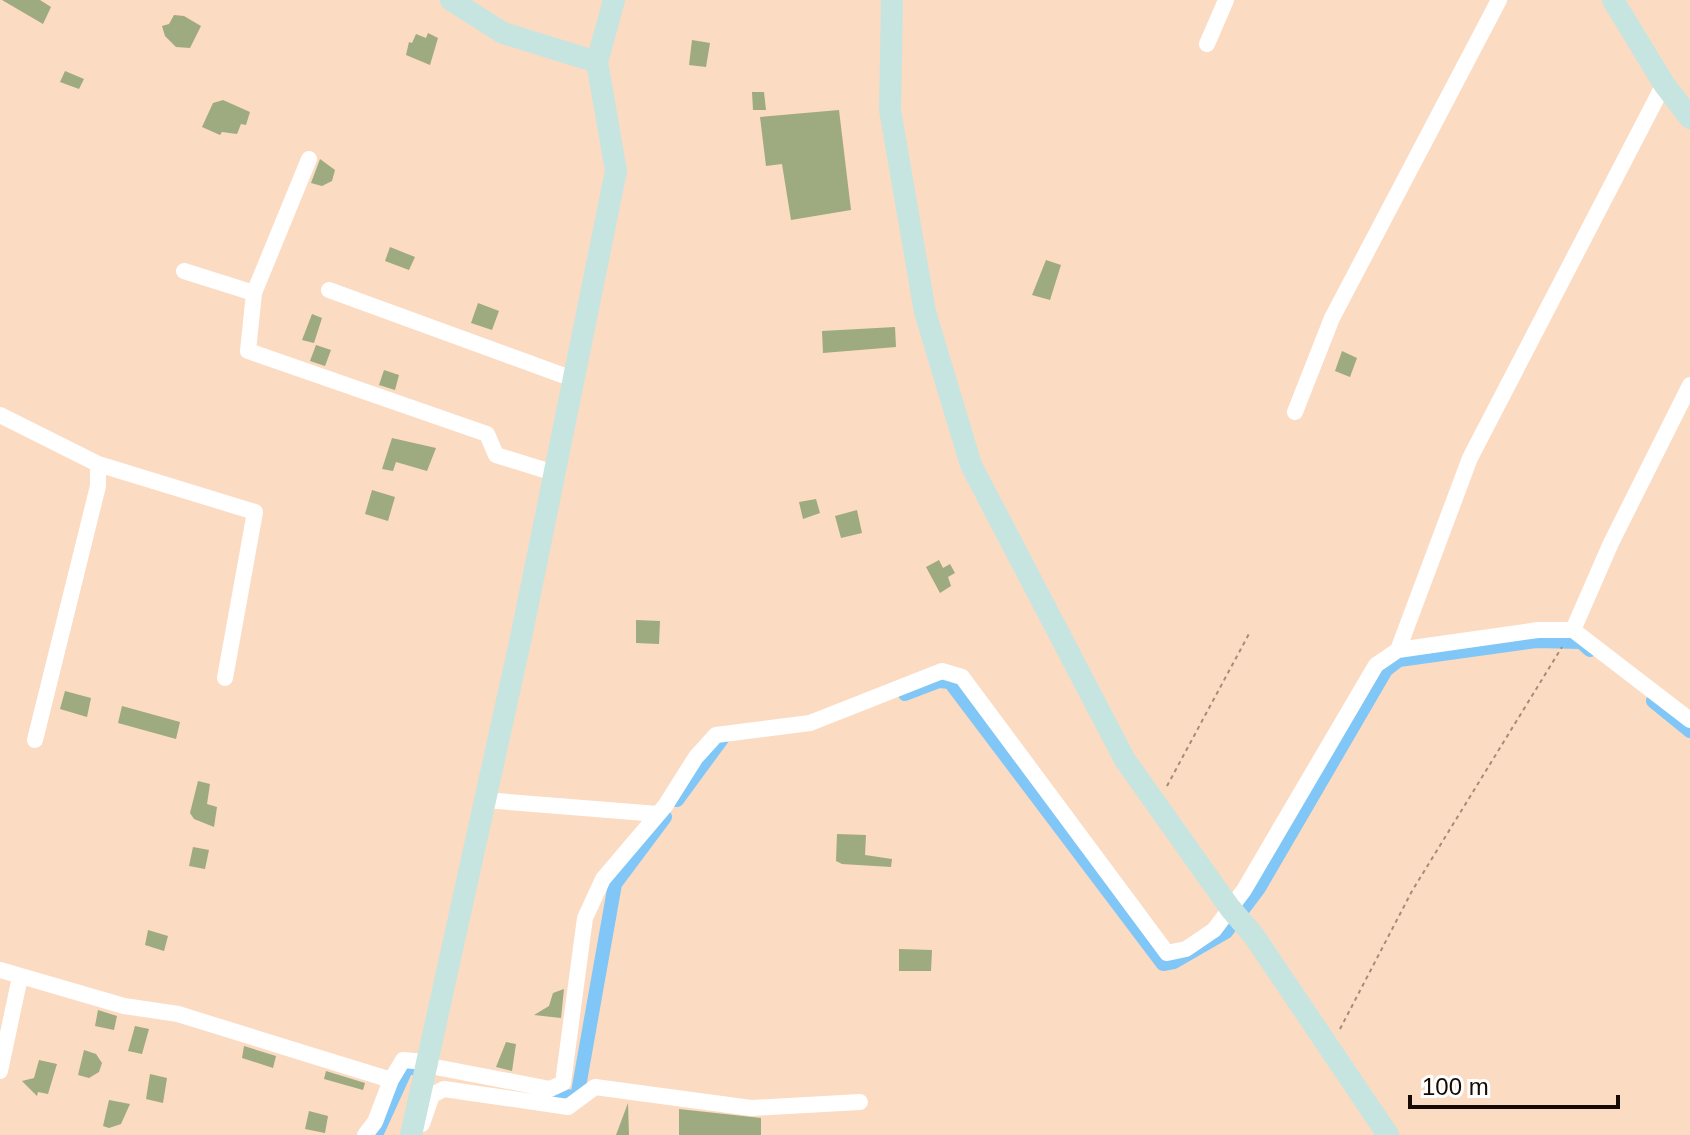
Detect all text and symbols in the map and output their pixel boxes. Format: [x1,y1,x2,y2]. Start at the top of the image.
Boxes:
scale bar [1410,1059,1618,1109]
text: 100 m [1422,1073,1489,1100]

